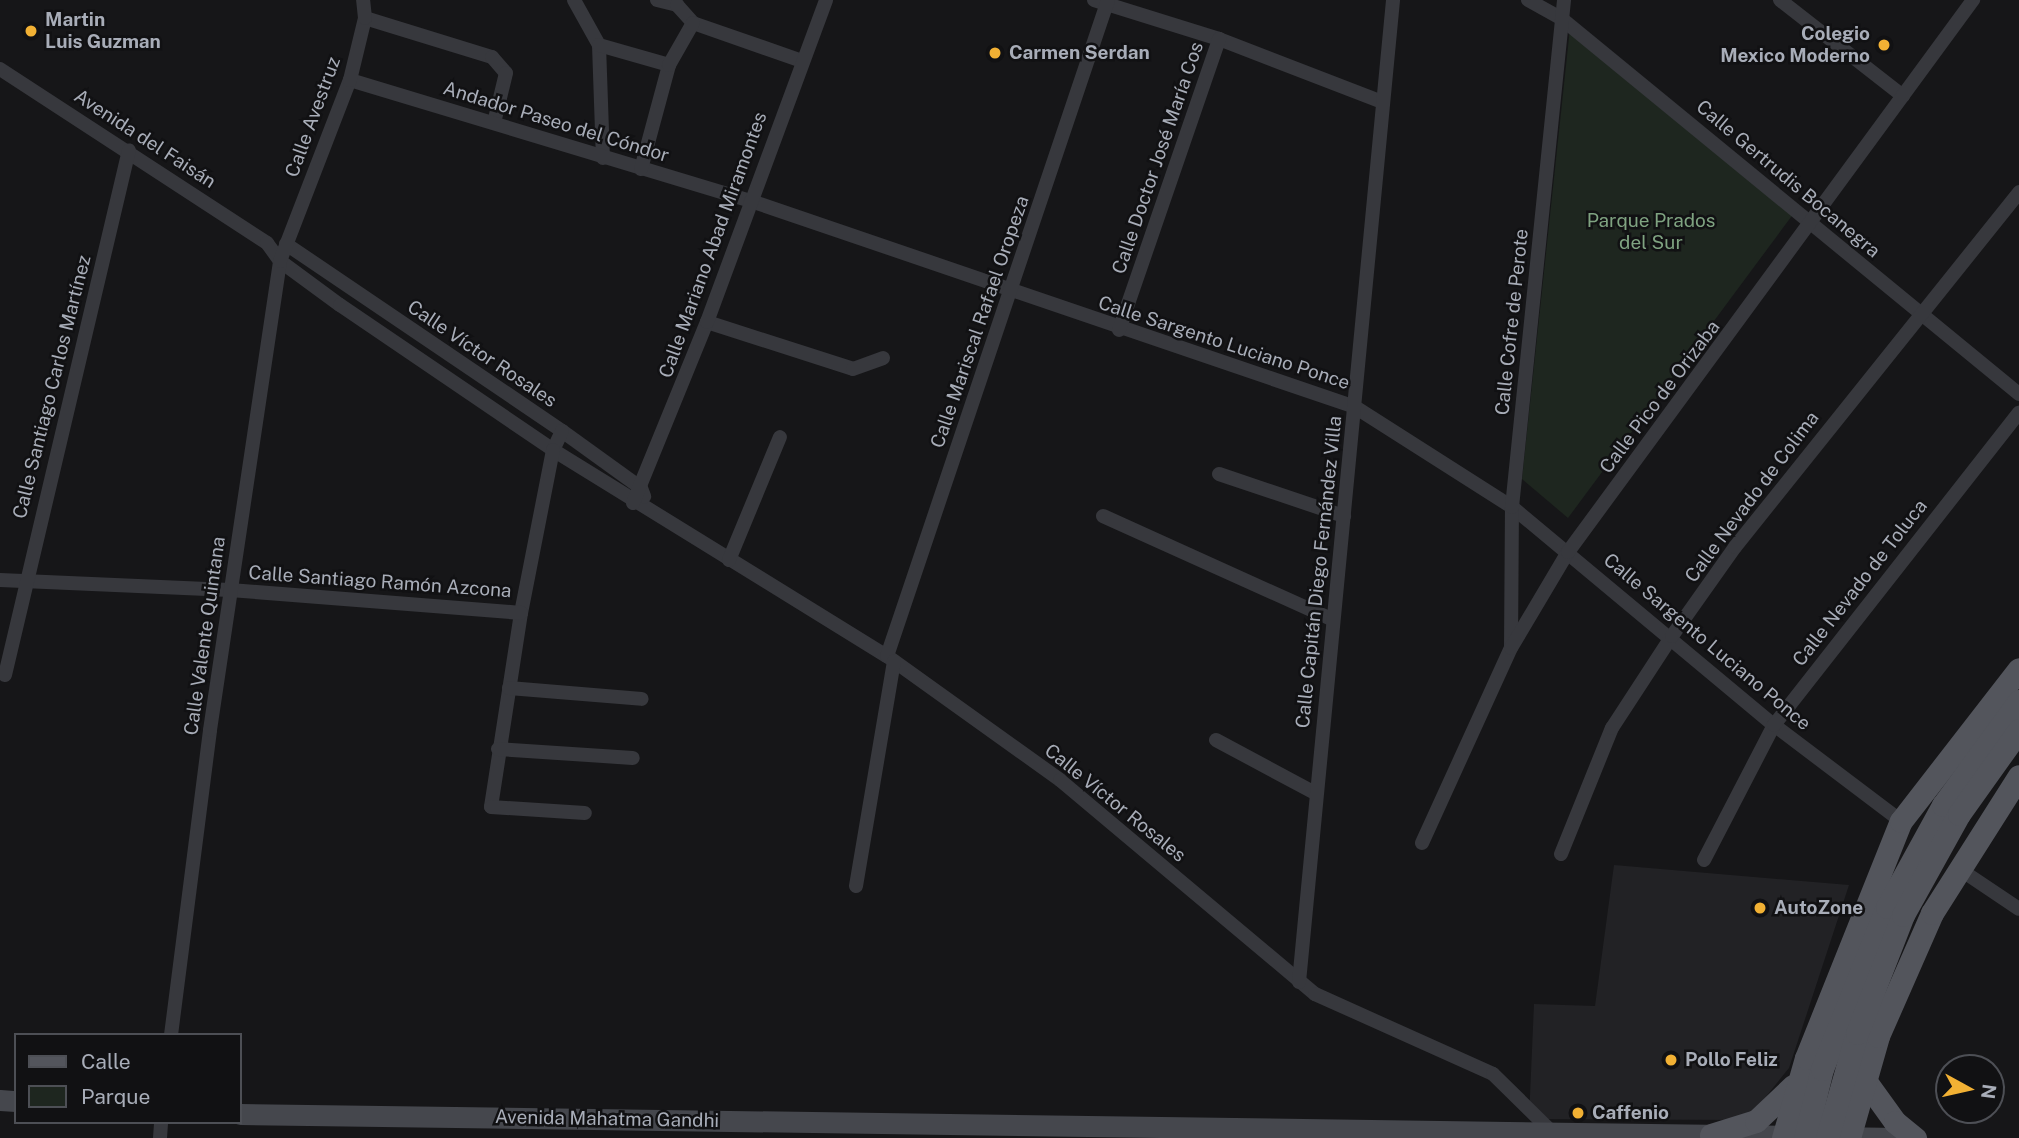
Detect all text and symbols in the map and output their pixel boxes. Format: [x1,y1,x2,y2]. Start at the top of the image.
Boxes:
place label: Martin Luis Guzman [45,9,161,53]
marker: Martin Luis Guzman [23,23,39,39]
place label: Colegio Mexico Moderno [1720,23,1870,67]
marker: Colegio Mexico Moderno [1876,37,1892,53]
street label: Calle Doctor José María Cos [1107,39,1209,277]
place label: Carmen Serdan [1009,42,1150,64]
marker: Carmen Serdan [987,45,1003,61]
street label: Calle Avestruz [281,54,345,180]
street label: Andador Paseo del Cóndor [440,77,672,167]
street label: Avenida del Faisán [70,85,220,193]
street label: Calle Gertrudis Bocanegra [1691,95,1885,263]
street label: Calle Mariano Abad Miramontes [654,109,772,381]
street label: Calle Mariscal Rafael Oropeza [926,193,1034,451]
park label: Parque Prados del Sur [1587,210,1715,254]
street label: Calle Cofre de Perote [1491,227,1533,417]
street label: Calle Santiago Carlos Martínez [8,253,96,521]
street label: Calle Sargento Luciano Ponce [1095,291,1353,395]
street label: Calle Víctor Rosales [403,295,561,413]
street label: Calle Pico de Orizaba [1595,316,1725,478]
street label: Calle Nevado de Colima [1680,407,1824,587]
street label: Calle Capitán Diego Fernández Villa [1291,414,1347,730]
street label: Calle Nevado de Toluca [1788,495,1932,671]
street label: Calle Valente Quintana [180,535,230,737]
street label: Calle Sargento Luciano Ponce [1599,549,1815,735]
street label: Calle Santiago Ramón Azcona [248,561,512,603]
street label: Calle Víctor Rosales [1040,739,1190,867]
place label: AutoZone [1774,897,1863,919]
marker: AutoZone [1752,900,1768,916]
legend [14,1033,242,1124]
text: Calle [81,1049,131,1074]
place label: Pollo Feliz [1685,1049,1778,1071]
marker: Pollo Feliz [1663,1052,1679,1068]
north arrow [1935,1054,2005,1124]
text: N [1977,1083,2001,1101]
text: Parque [81,1084,150,1109]
place label: Caffenio [1592,1102,1669,1124]
marker: Caffenio [1570,1105,1586,1121]
street label: Avenida Mahatma Gandhi [495,1106,719,1132]

